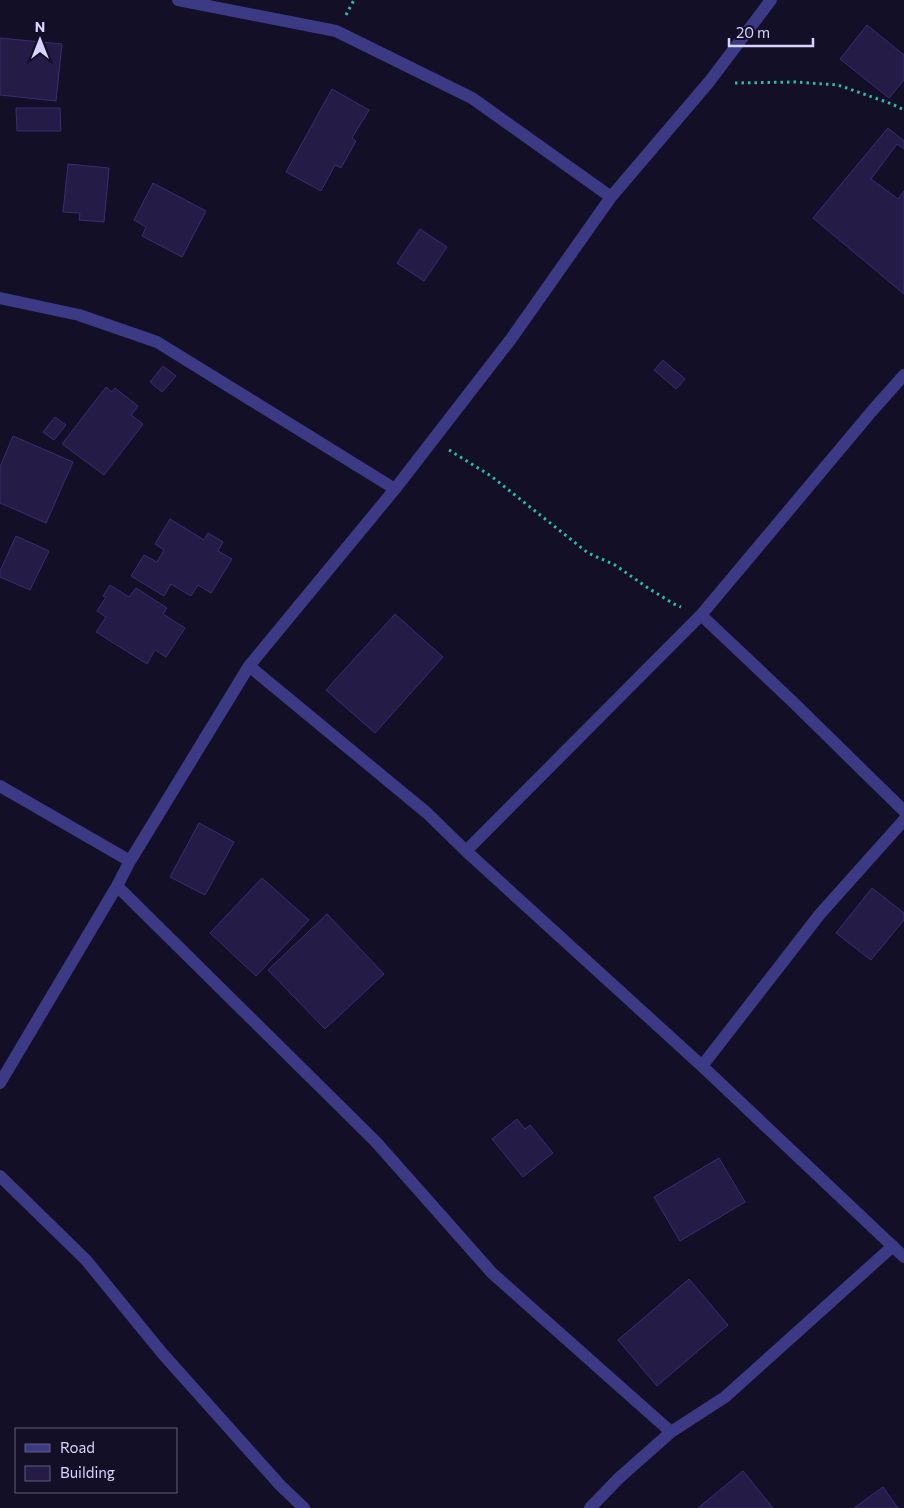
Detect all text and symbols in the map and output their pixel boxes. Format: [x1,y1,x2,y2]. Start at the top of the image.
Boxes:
north arrow [15,15,65,65]
scale bar [729,15,813,47]
text: N [35,18,45,35]
text: 20 m [736,23,770,41]
legend [15,1428,178,1493]
text: Road [60,1438,95,1456]
text: Building [60,1463,115,1481]

